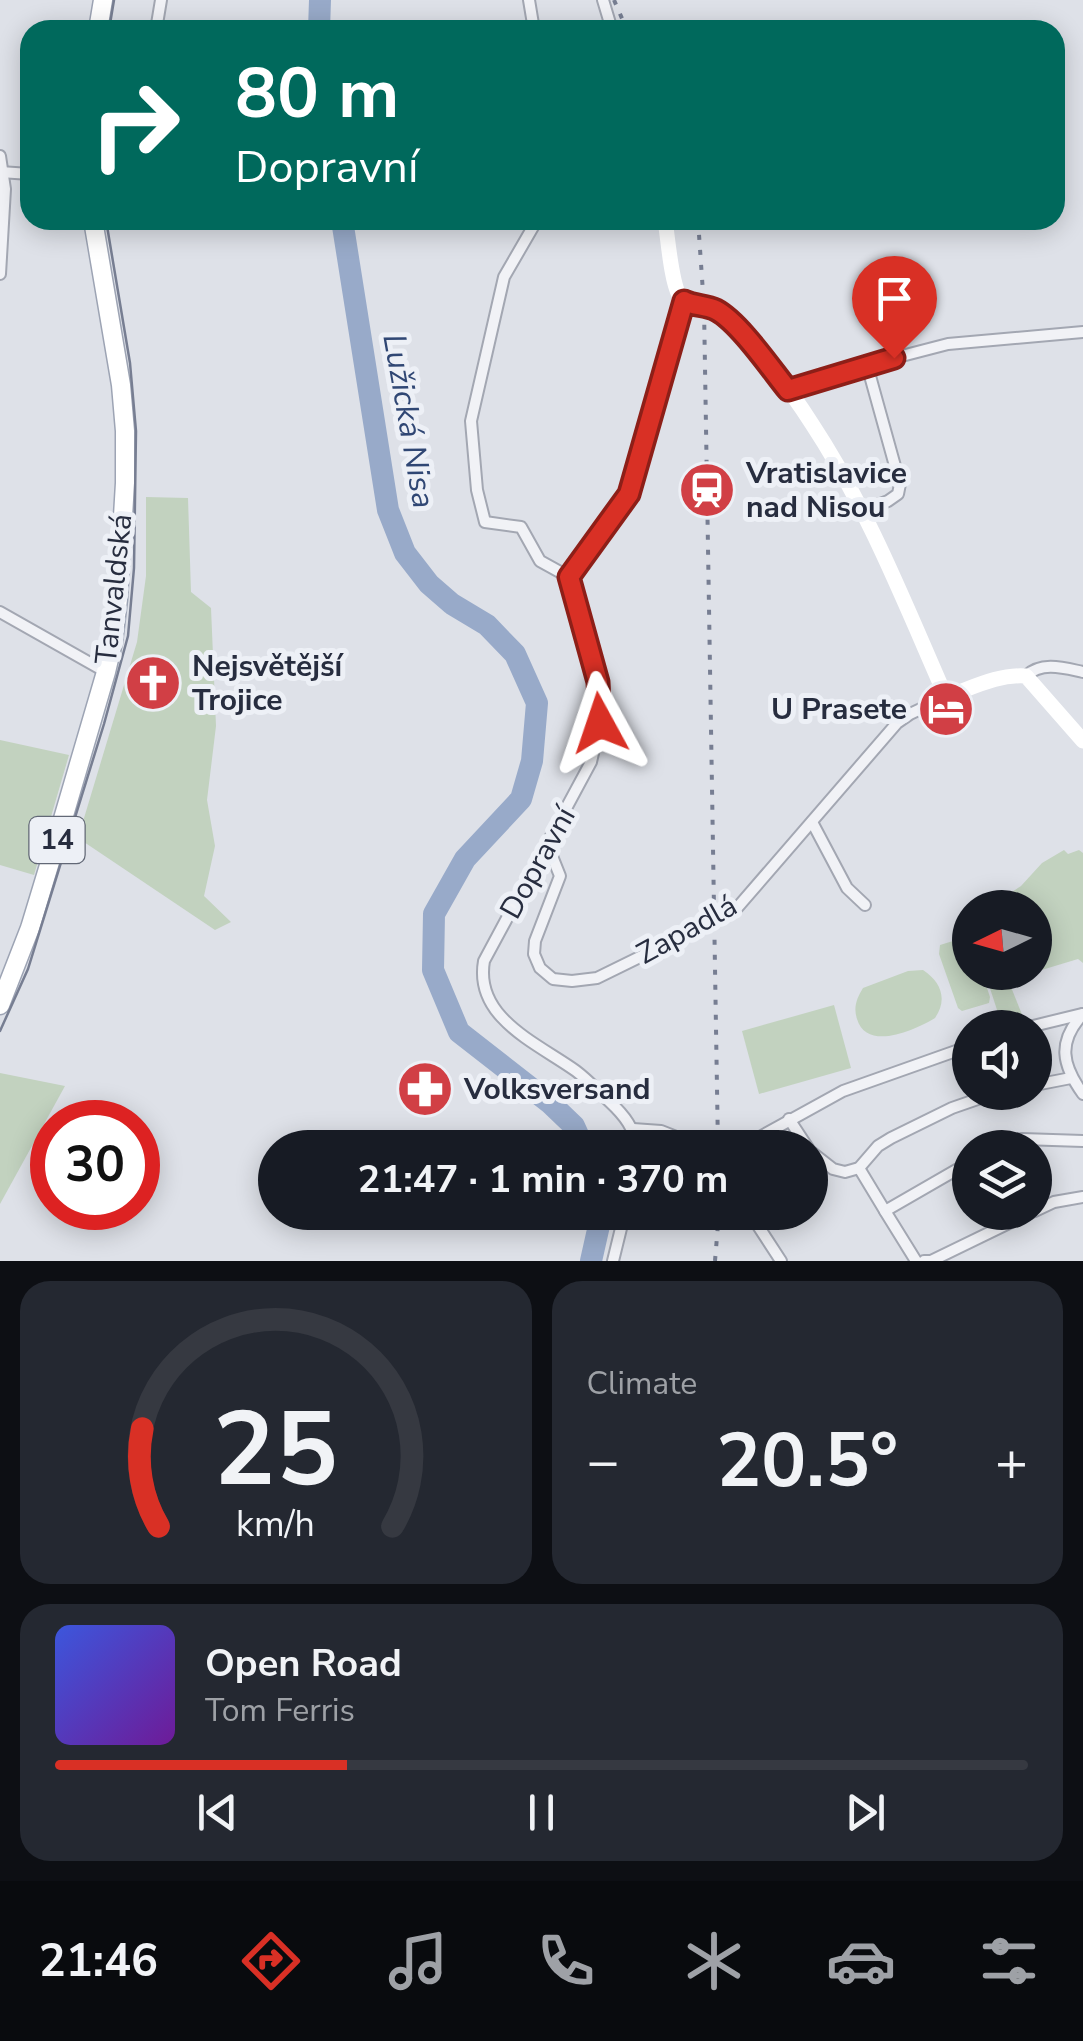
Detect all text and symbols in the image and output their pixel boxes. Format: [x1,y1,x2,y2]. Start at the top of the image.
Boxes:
text: 80 m [235,46,399,142]
icon: right [70,60,200,190]
text: Dopravní [235,137,418,198]
pin [852,256,937,359]
icon: arrive [867,271,922,326]
water label: Lužická Nisa [373,330,445,512]
place label: Vratislavice nad Nisou [745,453,907,528]
station icon: Vratislavice nad Nisou [677,460,737,520]
street label: Tanvaldská [86,512,142,666]
place label: Nejsvětější Trojice [192,646,345,721]
church icon: Nejsvětější Trojice [123,653,183,713]
position arrow [548,671,652,775]
hotel icon: U Prasete [916,679,976,739]
place label: U Prasete [771,689,907,730]
street label: Dopravní [490,798,587,926]
road number: 14 [30,817,84,863]
street label: Zapadlá [629,886,745,974]
north arrow [952,890,1052,990]
map controls [952,890,1052,1230]
button: sound [952,1010,1052,1110]
pharmacy icon: Volksversand [395,1059,455,1119]
place label: Volksversand [463,1069,651,1110]
speed limit sign: 30 [30,1100,160,1230]
button: layers [952,1130,1052,1230]
text: 21:47 · 1 min · 370 m [358,1154,728,1205]
text: Climate [587,1362,697,1405]
text: 25 [213,1379,338,1521]
text: 20.5° [716,1410,898,1512]
text: − [587,1424,620,1499]
text: + [995,1424,1028,1499]
text: km/h [236,1500,315,1549]
text: Open Road [205,1638,402,1689]
text: Tom Ferris [205,1689,355,1732]
icon: previous [190,1785,245,1840]
icon: pause [514,1785,569,1840]
icon: next [838,1785,893,1840]
icon: directions [236,1926,306,1996]
icon: music [383,1926,453,1996]
icon: phone [531,1926,601,1996]
icon: climate [679,1926,749,1996]
icon: car [826,1926,896,1996]
icon: filters [974,1926,1044,1996]
text: 21:46 [39,1931,158,1992]

